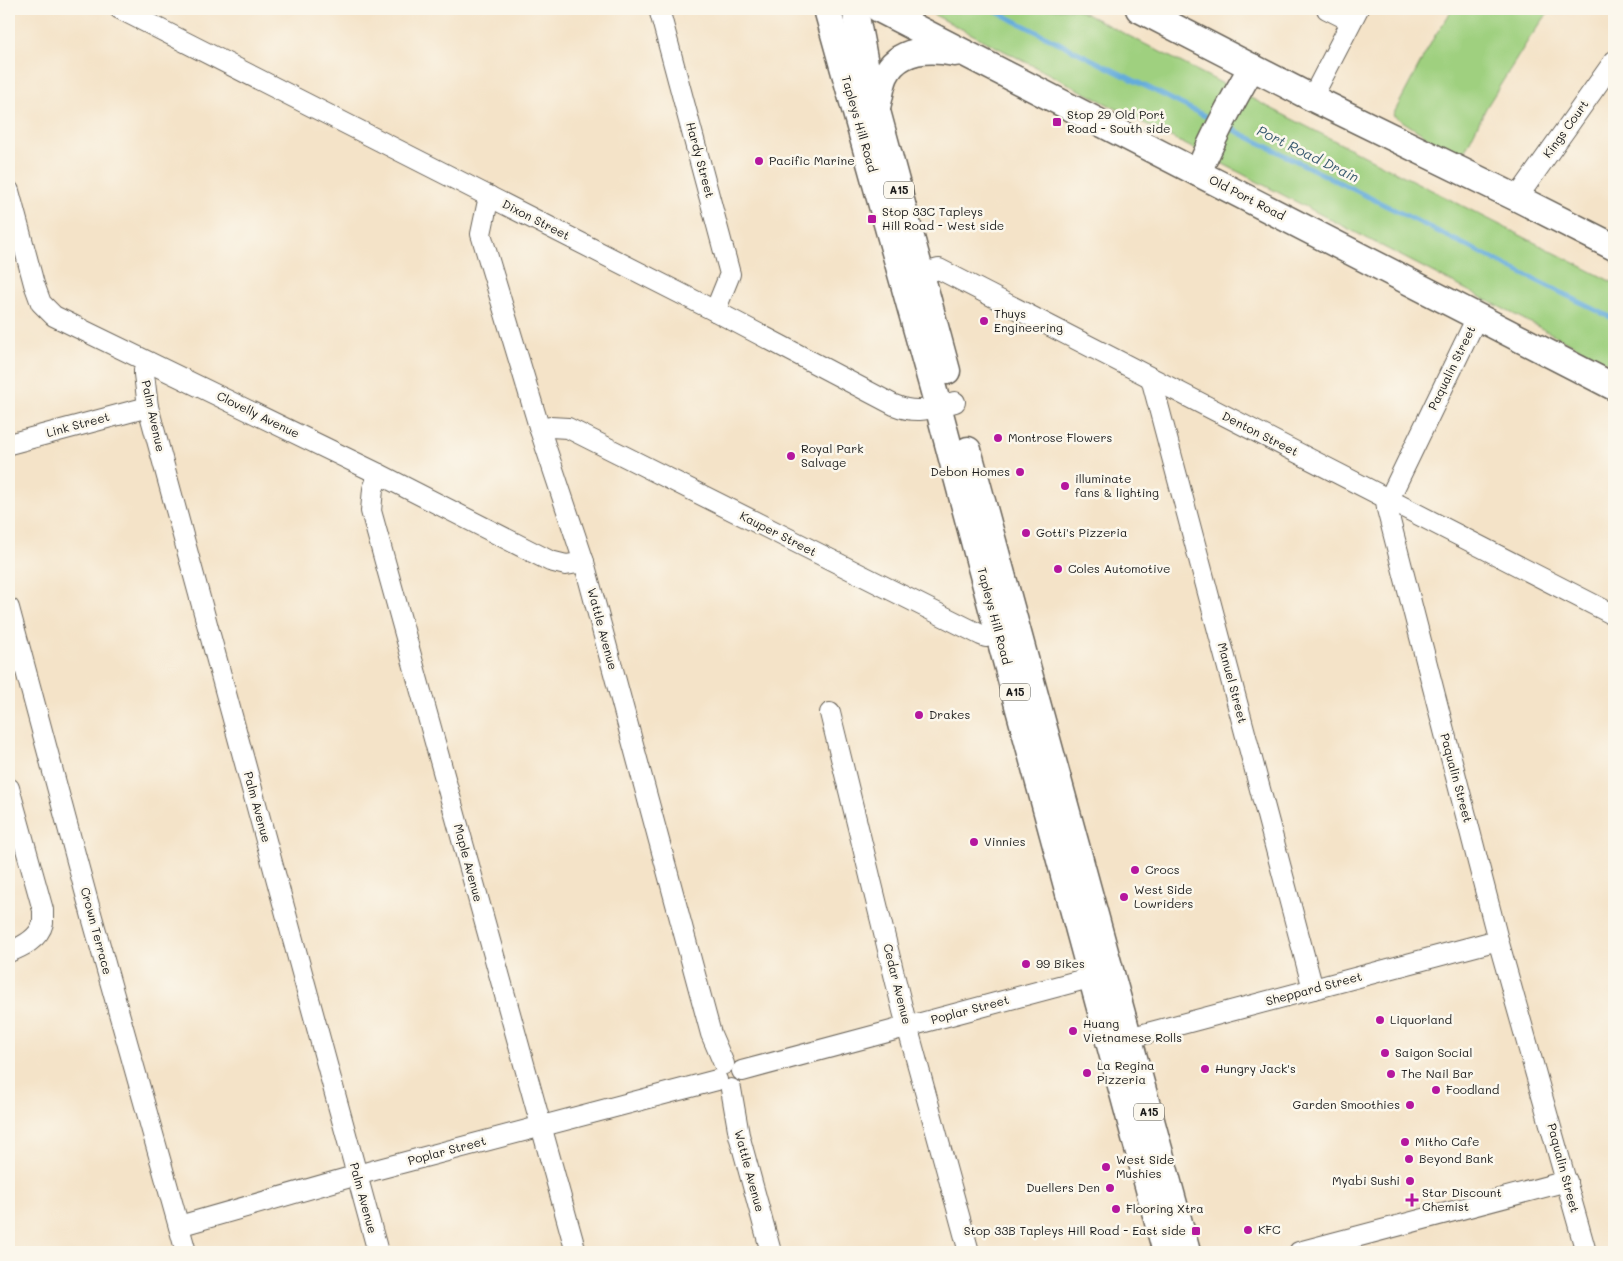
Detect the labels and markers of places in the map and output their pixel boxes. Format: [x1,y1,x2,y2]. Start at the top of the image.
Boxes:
place label: Stop 29 Old Port Road - South side [1067,106,1171,136]
marker: Stop 29 Old Port Road - South side [1051,116,1063,128]
place label: Pacific Marine [769,152,855,168]
marker: Pacific Marine [753,155,765,167]
place label: Stop 33C Tapleys Hill Road - West side [882,203,1004,233]
marker: Stop 33C Tapleys Hill Road - West side [866,213,878,225]
place label: Thuys Engineering [994,305,1063,335]
marker: Thuys Engineering [978,315,990,327]
place label: Montrose Flowers [1008,429,1112,445]
marker: Montrose Flowers [992,432,1004,444]
place label: Royal Park Salvage [801,440,864,470]
marker: Royal Park Salvage [785,450,797,462]
place label: Debon Homes [931,463,1010,479]
marker: Debon Homes [1014,466,1026,478]
place label: illuminate fans & lighting [1075,470,1159,500]
marker: illuminate fans & lighting [1059,480,1071,492]
place label: Gotti's Pizzeria [1036,524,1128,540]
marker: Gotti's Pizzeria [1020,527,1032,539]
place label: Coles Automotive [1068,560,1170,576]
marker: Coles Automotive [1052,563,1064,575]
place label: Drakes [929,706,971,722]
marker: Drakes [913,709,925,721]
place label: Vinnies [984,833,1026,849]
marker: Vinnies [968,836,980,848]
place label: Crocs [1145,861,1180,877]
marker: Crocs [1129,864,1141,876]
place label: West Side Lowriders [1134,881,1193,911]
marker: West Side Lowriders [1118,891,1130,903]
place label: 99 Bikes [1036,955,1085,971]
marker: 99 Bikes [1020,958,1032,970]
place label: Liquorland [1390,1011,1453,1027]
marker: Liquorland [1374,1014,1386,1026]
place label: Huang Vietnamese Rolls [1083,1015,1182,1045]
marker: Huang Vietnamese Rolls [1067,1025,1079,1037]
place label: Saigon Social [1395,1044,1473,1060]
marker: Saigon Social [1379,1047,1391,1059]
place label: La Regina Pizzeria [1097,1057,1155,1087]
place label: Hungry Jack's [1215,1060,1296,1076]
marker: Hungry Jack's [1199,1063,1211,1075]
place label: The Nail Bar [1401,1065,1474,1081]
marker: La Regina Pizzeria [1081,1067,1093,1079]
marker: The Nail Bar [1385,1068,1397,1080]
place label: Foodland [1446,1081,1500,1097]
marker: Foodland [1430,1084,1442,1096]
place label: Garden Smoothies [1293,1096,1400,1112]
marker: Garden Smoothies [1404,1099,1416,1111]
place label: Mitho Cafe [1415,1133,1479,1149]
marker: Mitho Cafe [1399,1136,1411,1148]
place label: Beyond Bank [1419,1150,1493,1166]
place label: West Side Mushies [1116,1151,1174,1181]
marker: Beyond Bank [1403,1153,1415,1165]
marker: West Side Mushies [1100,1161,1112,1173]
place label: Myabi Sushi [1332,1172,1400,1188]
marker: Myabi Sushi [1404,1175,1416,1187]
place label: Duellers Den [1026,1179,1100,1195]
marker: Duellers Den [1104,1182,1116,1194]
place label: Star Discount Chemist [1422,1184,1502,1214]
marker: Star Discount Chemist [1406,1194,1418,1206]
place label: Flooring Xtra [1126,1200,1204,1216]
marker: Flooring Xtra [1110,1203,1122,1215]
place label: KFC [1258,1221,1281,1237]
place label: Stop 33B Tapleys Hill Road - East side [964,1222,1186,1238]
marker: KFC [1242,1224,1254,1236]
marker: Stop 33B Tapleys Hill Road - East side [1190,1225,1202,1237]

